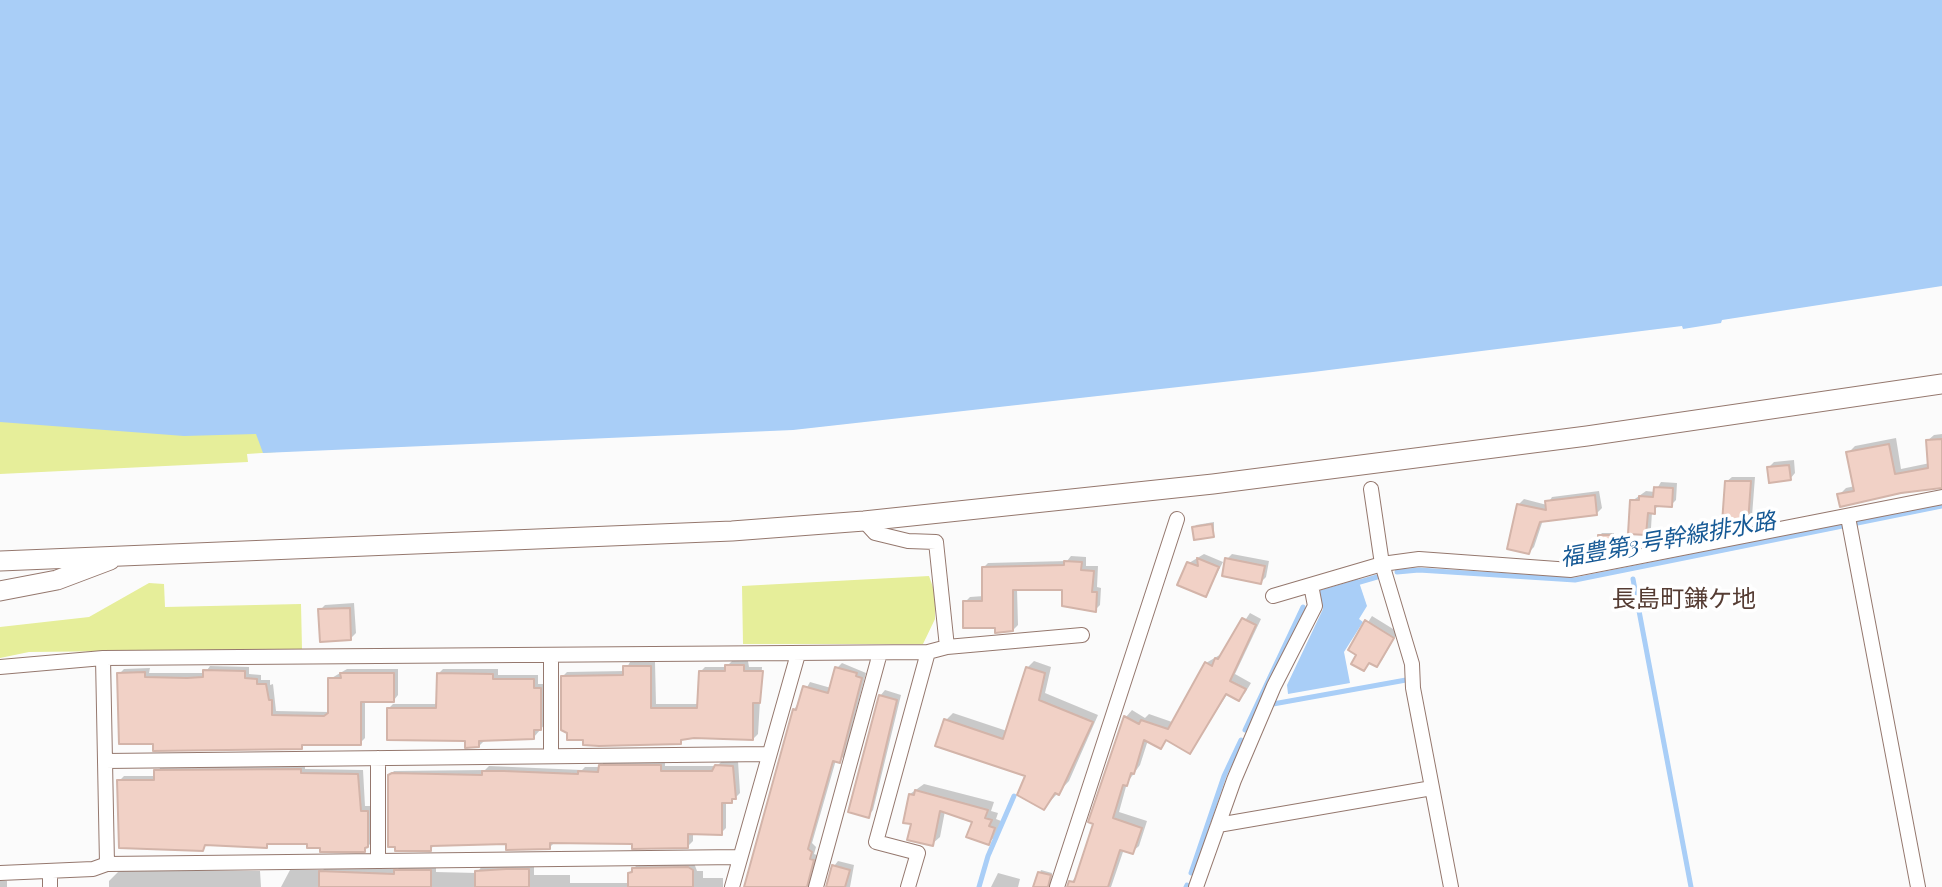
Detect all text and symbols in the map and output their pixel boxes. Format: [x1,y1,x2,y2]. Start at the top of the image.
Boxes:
water label: 福豊第3号幹線排水路 [1558,507,1778,573]
district label: 長島町鎌ケ地 [1612,586,1756,614]

